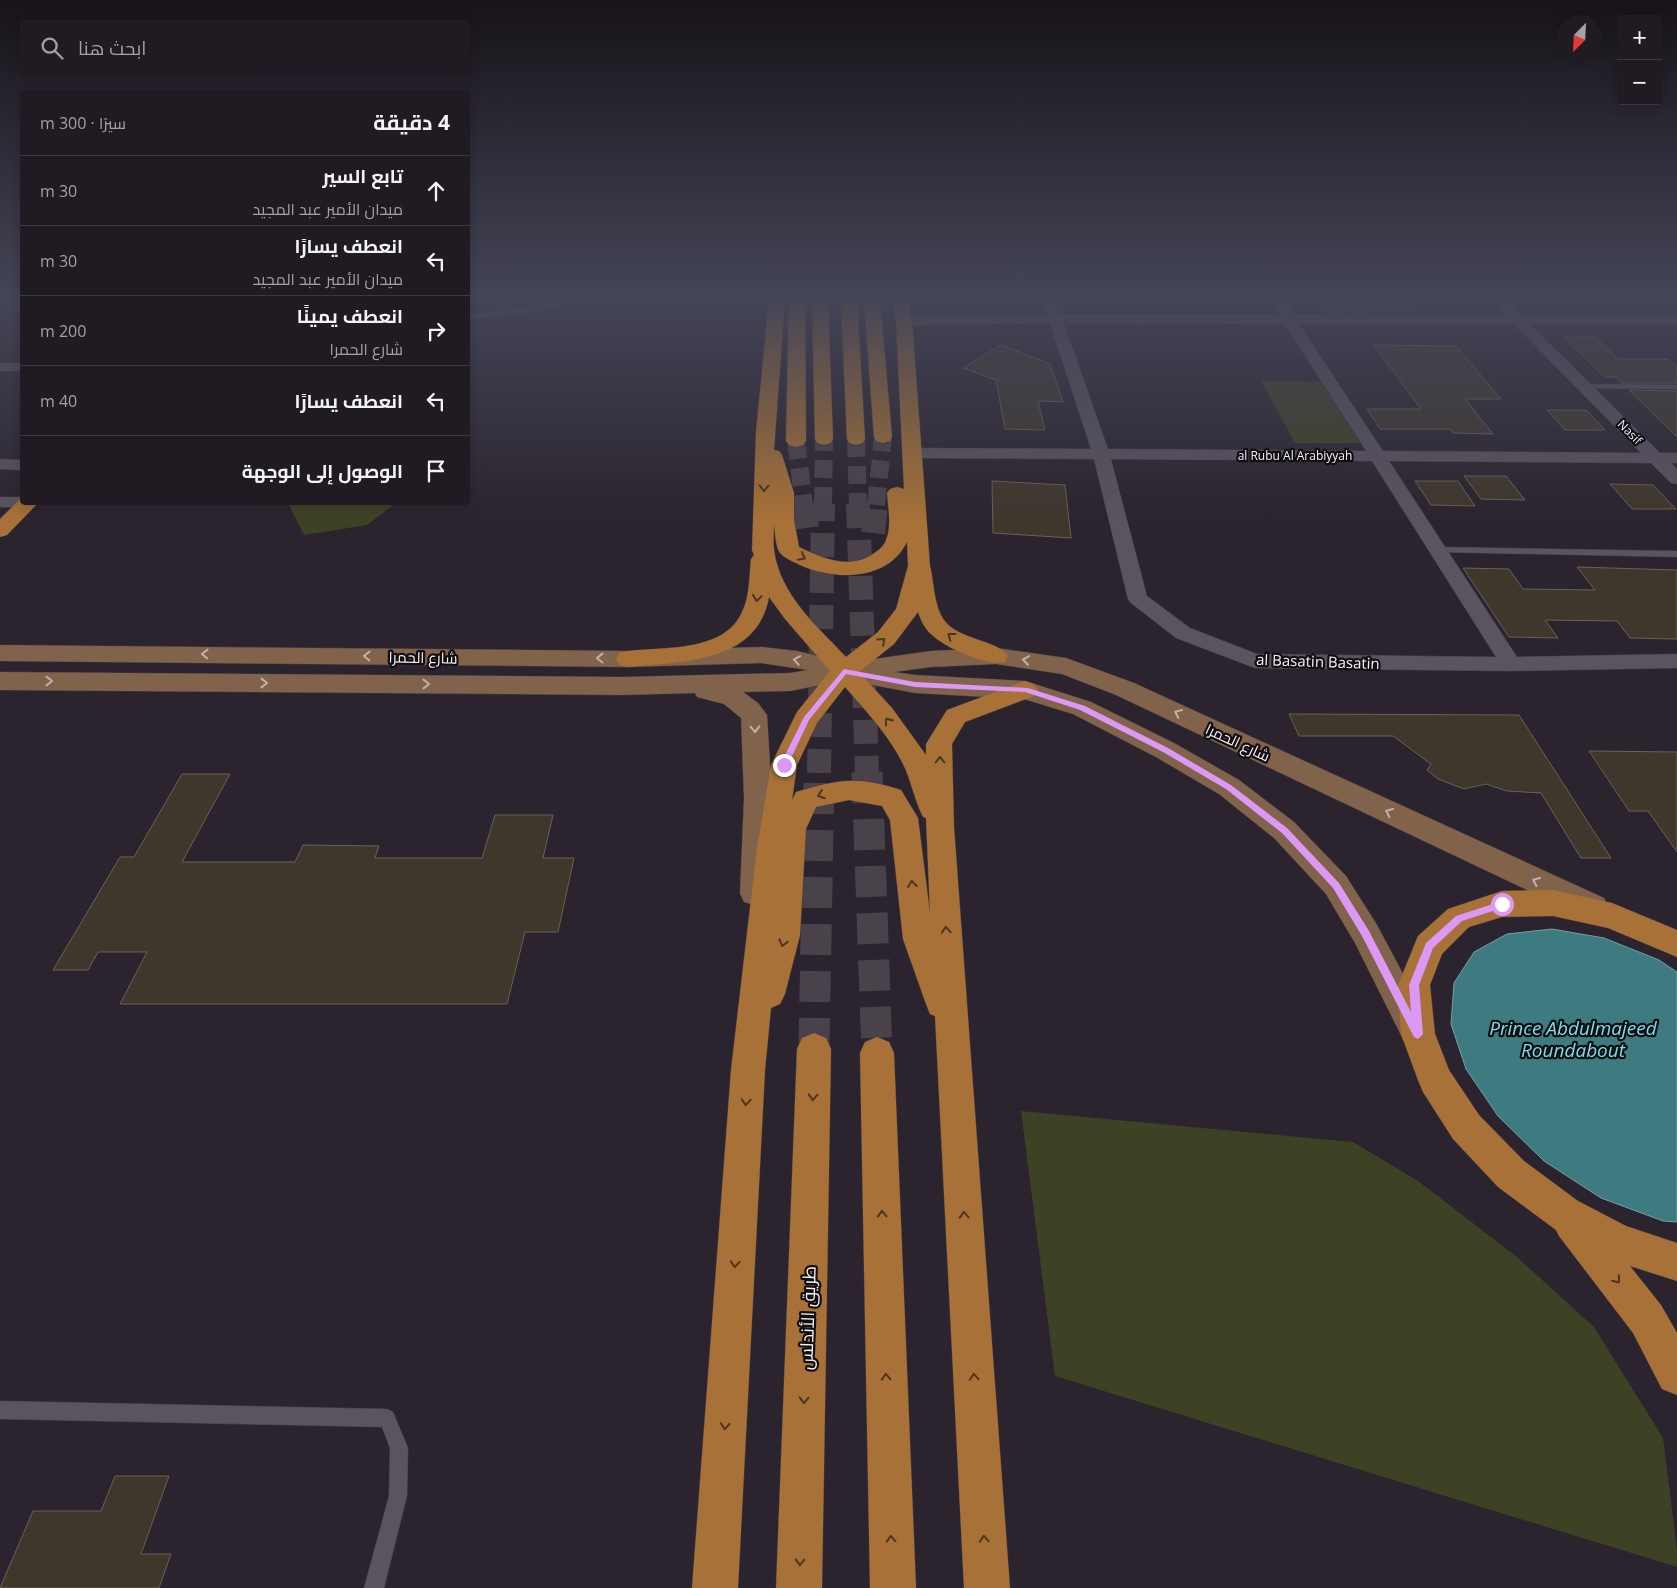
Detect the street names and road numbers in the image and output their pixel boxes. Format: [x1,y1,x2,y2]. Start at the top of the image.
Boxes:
street label: Nasif [1614,416,1647,449]
street label: al Rubu Al Arabiyyah [1238,447,1352,464]
street label: شارع الحمرا [388,646,458,670]
street label: al Basatin Basatin [1256,649,1380,673]
street label: شارع الحمرا [1202,718,1273,767]
street label: طريق الأندلس [793,1266,822,1370]

